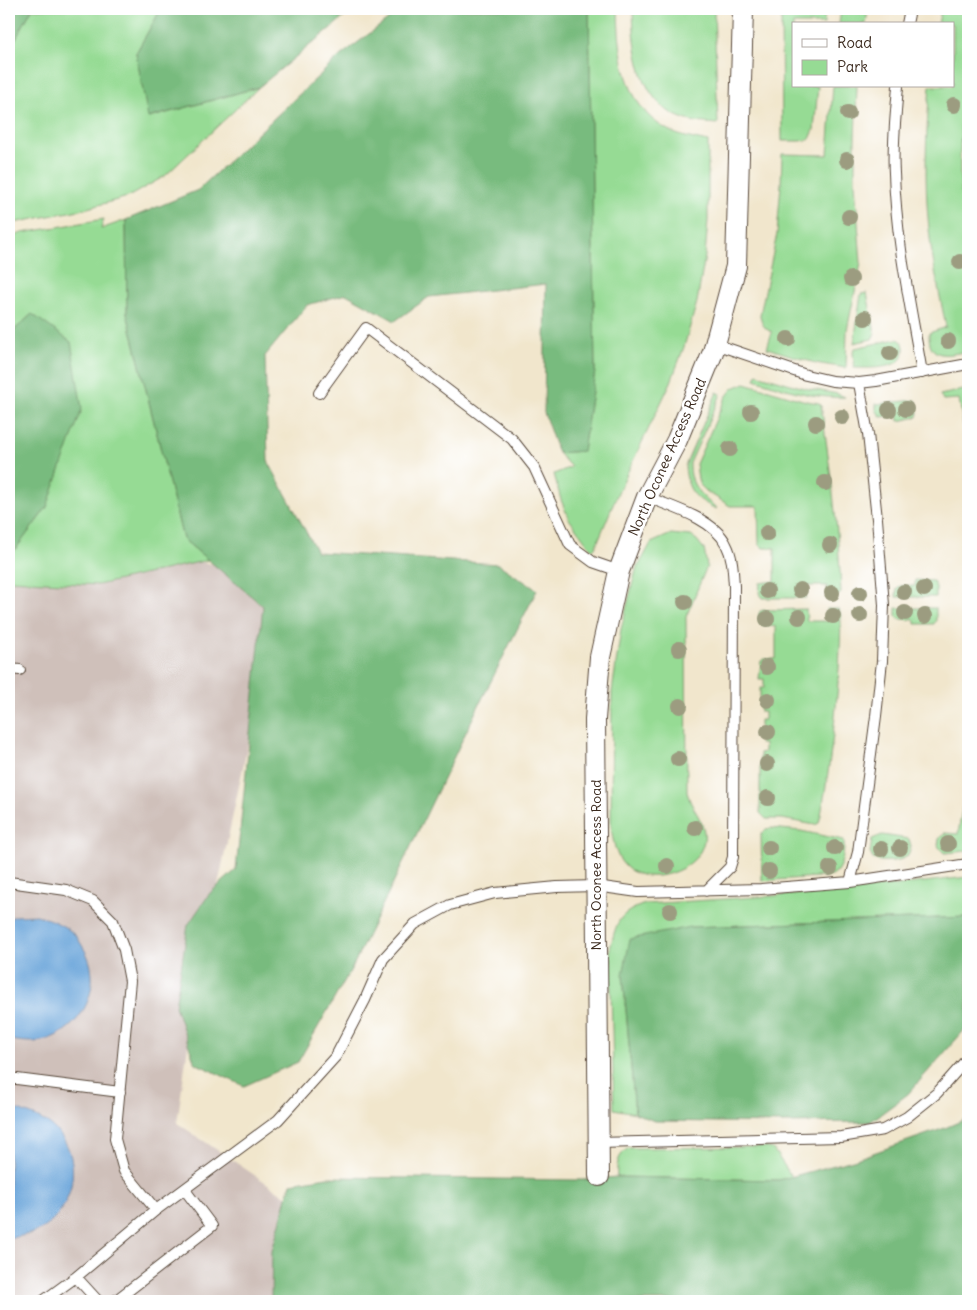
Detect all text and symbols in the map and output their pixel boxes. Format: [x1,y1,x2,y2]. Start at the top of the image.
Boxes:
legend [792,22,954,88]
text: Road [837,33,872,52]
text: Park [837,57,868,76]
street label: North Oconee Access Road [624,375,710,539]
street label: North Oconee Access Road [587,780,605,950]

